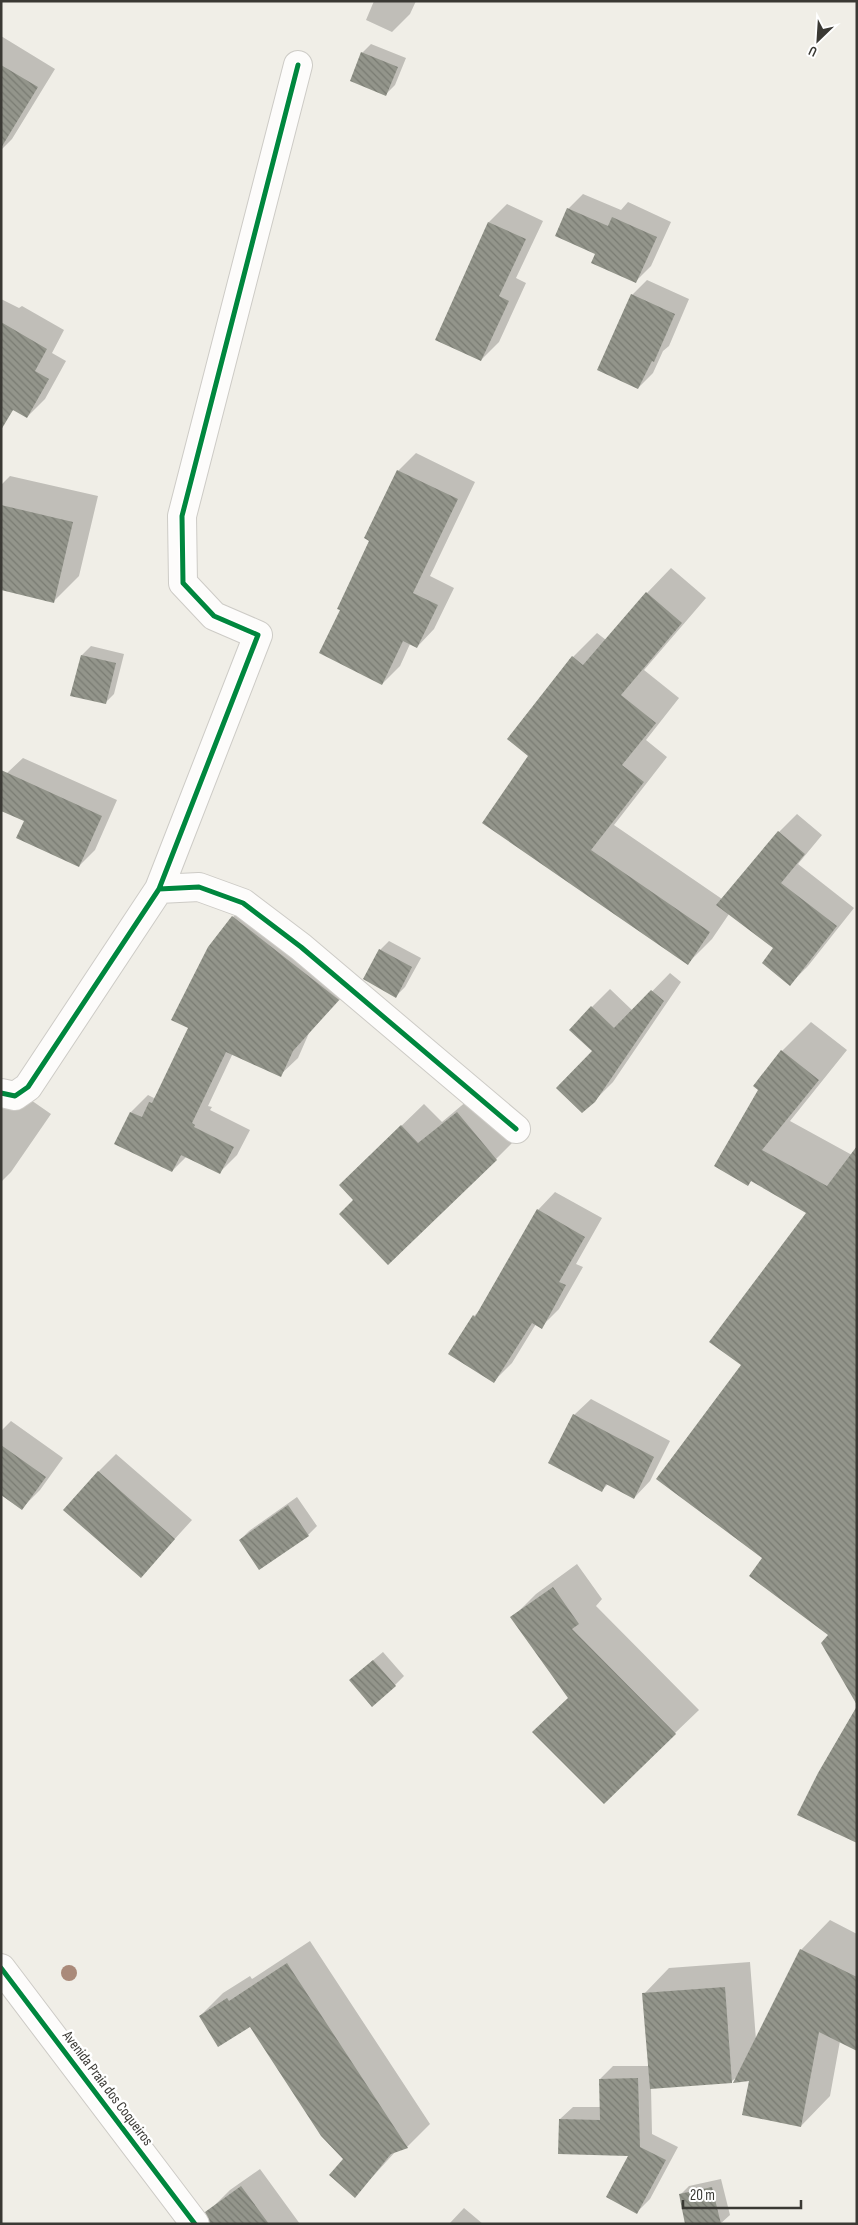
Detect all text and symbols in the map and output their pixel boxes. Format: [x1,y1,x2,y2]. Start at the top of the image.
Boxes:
north arrow [793,15,843,65]
text: U [806,42,820,61]
street label: Avenida Praia dos Coqueiros [57,2026,157,2150]
scale bar [683,2178,800,2210]
text: 20 m [690,2186,715,2205]

